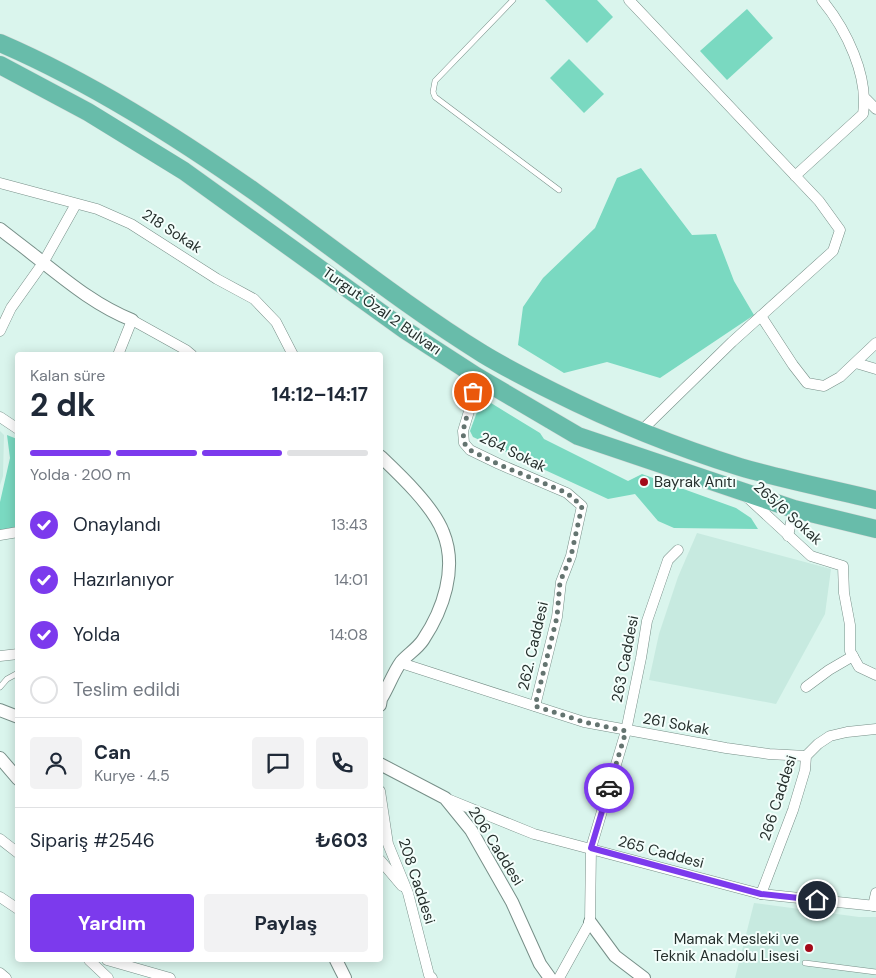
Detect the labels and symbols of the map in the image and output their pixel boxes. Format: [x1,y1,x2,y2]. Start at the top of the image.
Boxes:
street label: 218 Sokak [138,204,206,258]
street label: Turgut Özal 2 Bulvarı [319,262,445,360]
pin [452,371,494,413]
street label: 264 Sokak [476,427,550,477]
place label: Bayrak Anıtı [654,472,736,492]
marker: Bayrak Anıtı [638,476,650,488]
street label: 265/6 Sokak [749,477,827,550]
street label: 262. Caddesi [513,600,553,692]
street label: 263 Caddesi [607,614,643,704]
street label: 261 Sokak [641,708,711,740]
street label: 266 Caddesi [755,753,801,843]
courier [584,763,634,813]
street label: 206 Caddesi [464,803,528,889]
street label: 265 Caddesi [616,831,706,873]
street label: 208 Caddesi [394,836,440,926]
pin [796,879,838,921]
place label: Mamak Mesleki ve Teknik Anadolu Lisesi [653,929,799,966]
marker: Mamak Mesleki ve Teknik Anadolu Lisesi [803,942,815,954]

